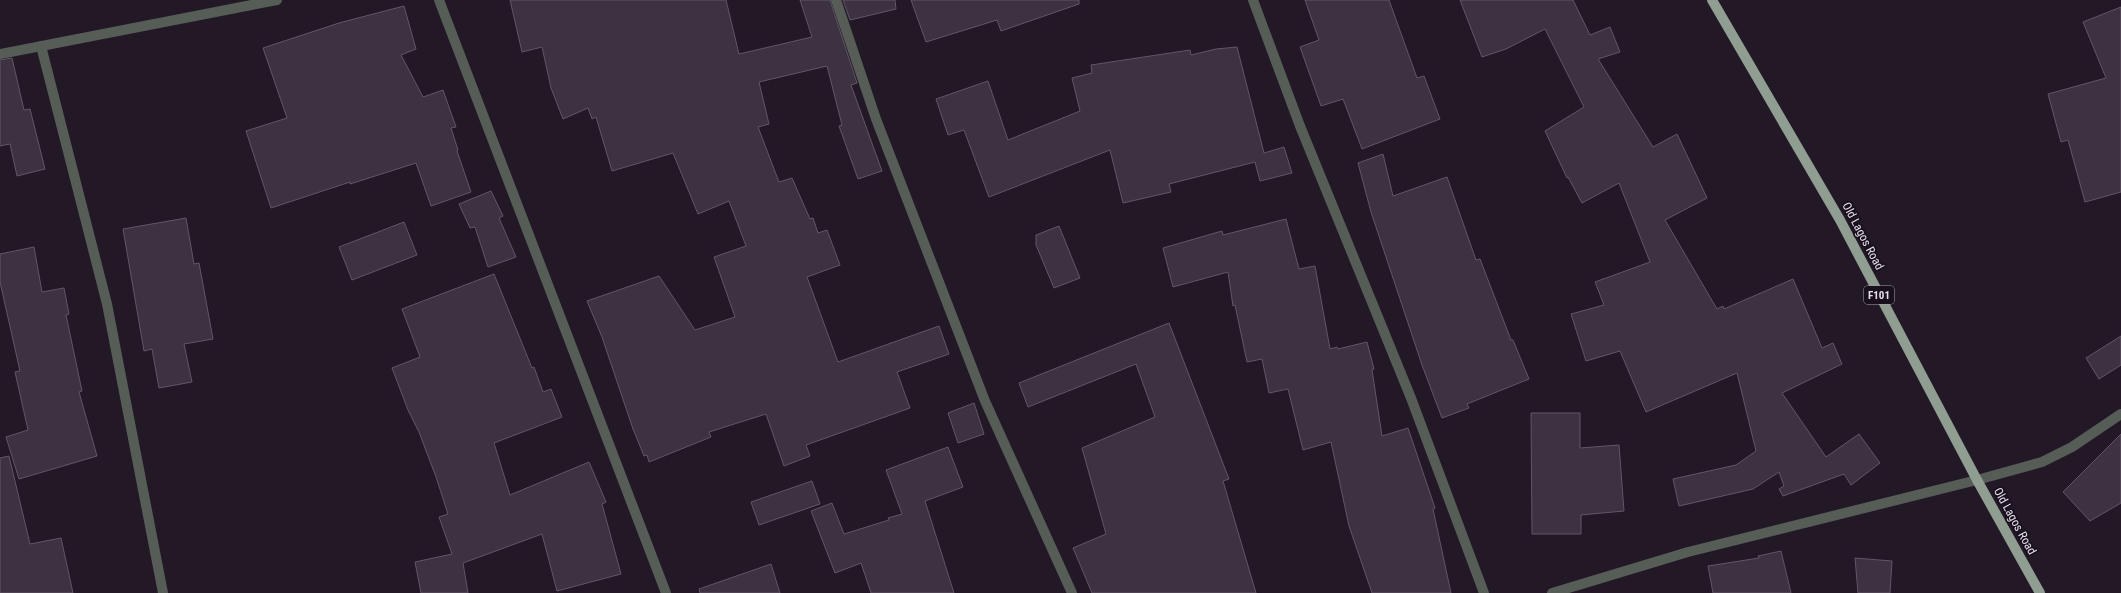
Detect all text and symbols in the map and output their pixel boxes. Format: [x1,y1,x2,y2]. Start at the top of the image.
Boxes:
street label: Old Lagos Road [1839,200,1887,272]
road number: F101 [1864,286,1894,304]
street label: Old Lagos Road [1991,485,2039,557]

